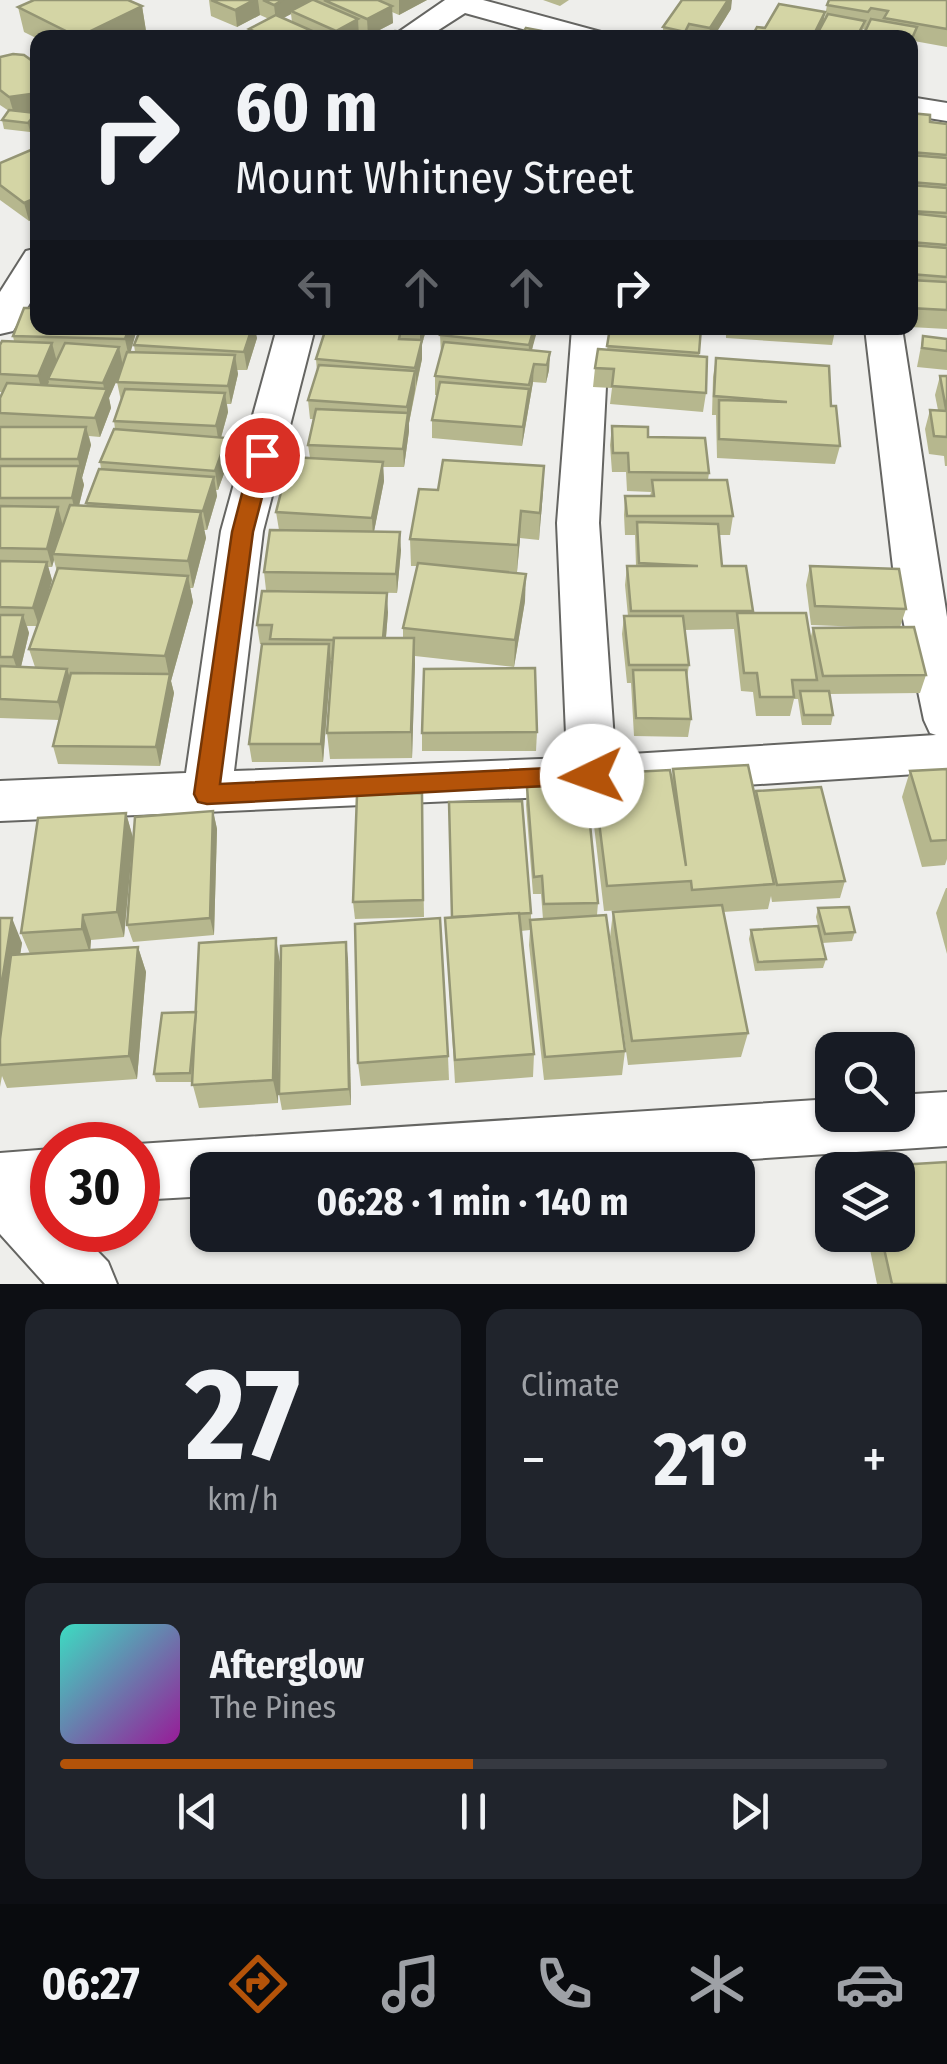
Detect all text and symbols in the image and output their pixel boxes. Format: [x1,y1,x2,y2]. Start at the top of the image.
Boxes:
text: 60 m [235,66,378,150]
icon: right [70,70,200,200]
text: Mount Whitney Street [235,151,634,205]
icon: left [289,260,344,315]
icon: ahead [394,260,449,315]
icon: ahead [499,260,554,315]
icon: right [604,260,659,315]
pin [220,413,305,498]
icon: arrive [235,428,290,483]
position arrow [540,724,644,828]
map controls [815,1032,915,1252]
button: search [815,1032,915,1132]
speed limit sign: 30 [30,1122,160,1252]
button: layers [815,1152,915,1252]
text: 06:28 · 1 min · 140 m [317,1179,628,1225]
text: 27 [186,1337,300,1493]
text: Climate [521,1366,620,1404]
text: 21° [654,1415,754,1505]
text: − [521,1427,546,1493]
text: + [862,1427,887,1493]
text: km/h [207,1480,279,1518]
text: Afterglow [210,1642,364,1688]
text: The Pines [210,1688,336,1726]
icon: previous [170,1784,225,1839]
icon: pause [446,1784,501,1839]
icon: next [722,1784,777,1839]
icon: directions [223,1949,293,2019]
icon: music [376,1949,446,2019]
icon: phone [529,1949,599,2019]
icon: climate [682,1949,752,2019]
icon: car [835,1949,905,2019]
text: 06:27 [42,1957,140,2011]

